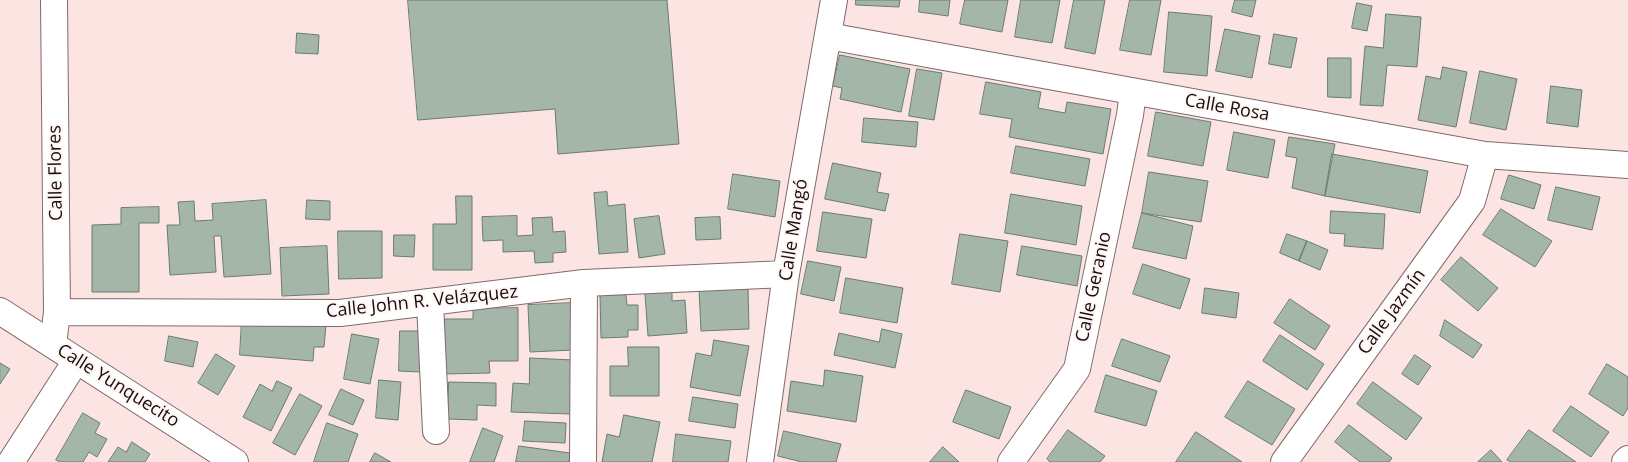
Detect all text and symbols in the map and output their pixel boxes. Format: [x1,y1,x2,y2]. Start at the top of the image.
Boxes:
street label: Calle Rosa [1183,90,1271,126]
street label: Calle Flores [44,125,68,221]
street label: Calle Mangó [775,177,813,283]
street label: Calle Geranio [1072,230,1116,344]
street label: Calle Jazmín [1354,265,1430,359]
street label: Calle John R. Velázquez [325,281,519,323]
street label: Calle Yunquecito [53,340,183,432]

